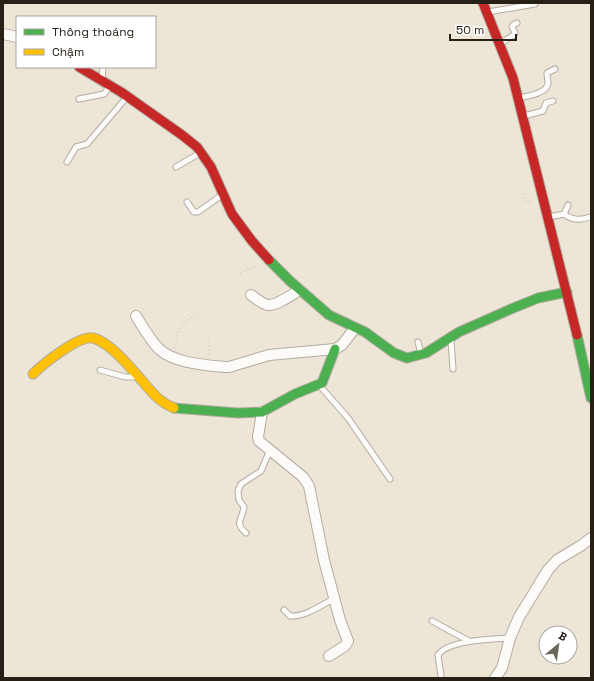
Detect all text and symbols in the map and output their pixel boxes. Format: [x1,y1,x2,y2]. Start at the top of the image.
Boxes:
legend [16,16,156,68]
scale bar [450,16,516,42]
text: 50 m [456,22,484,38]
text: Thông thoáng [52,24,134,40]
text: Chậm [52,44,84,60]
north arrow [538,625,578,665]
text: B [556,628,569,644]

